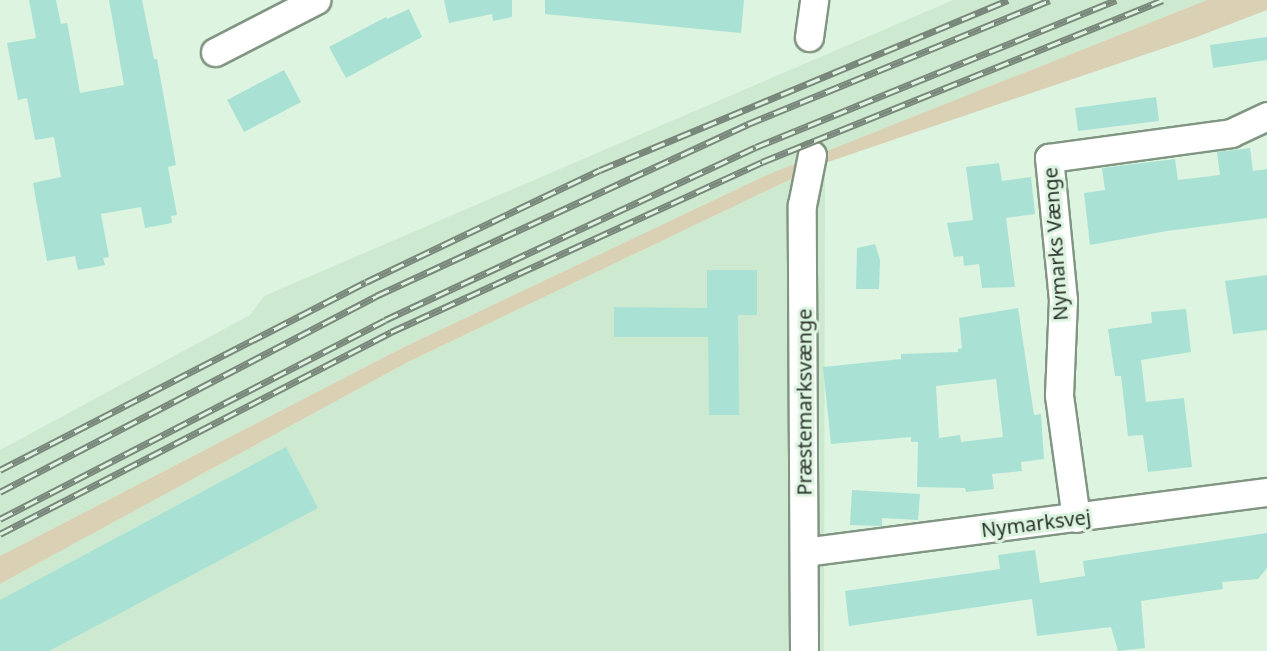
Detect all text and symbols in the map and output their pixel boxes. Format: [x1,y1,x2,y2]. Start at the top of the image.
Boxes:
street label: Nymarks Vænge [1038,166,1072,322]
street label: Præstemarksvænge [792,308,816,496]
street label: Nymarksvej [980,504,1092,542]

